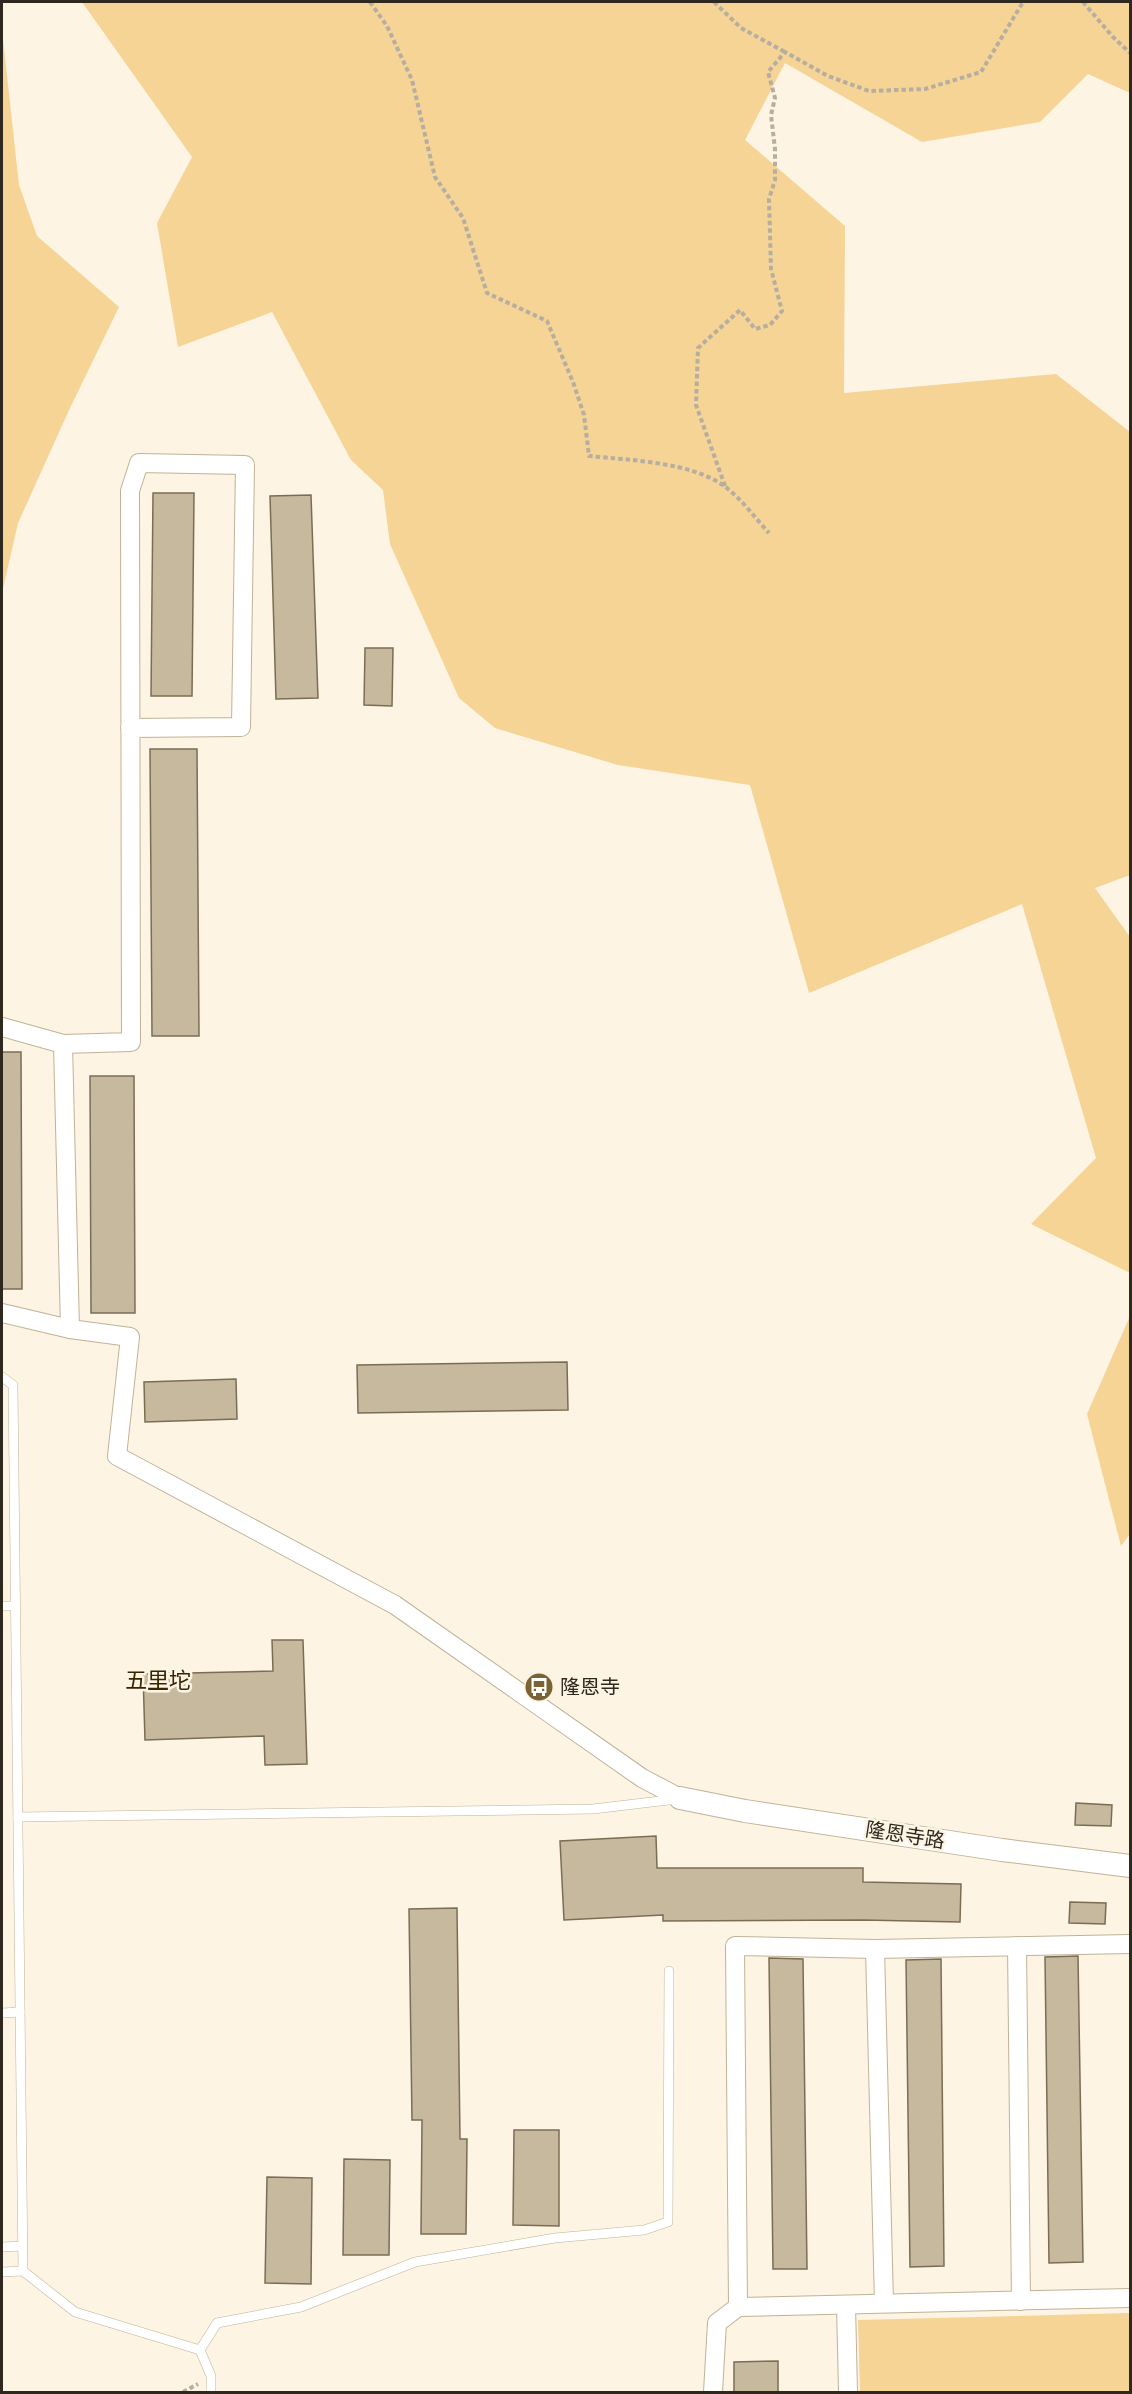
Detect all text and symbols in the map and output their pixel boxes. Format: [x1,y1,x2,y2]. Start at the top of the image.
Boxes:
district label: 五里坨 [125,1667,191,1694]
bus stop icon: 隆恩寺 [523,1671,555,1703]
place label: 隆恩寺 [560,1675,620,1699]
street label: 隆恩寺路 [864,1817,946,1853]

